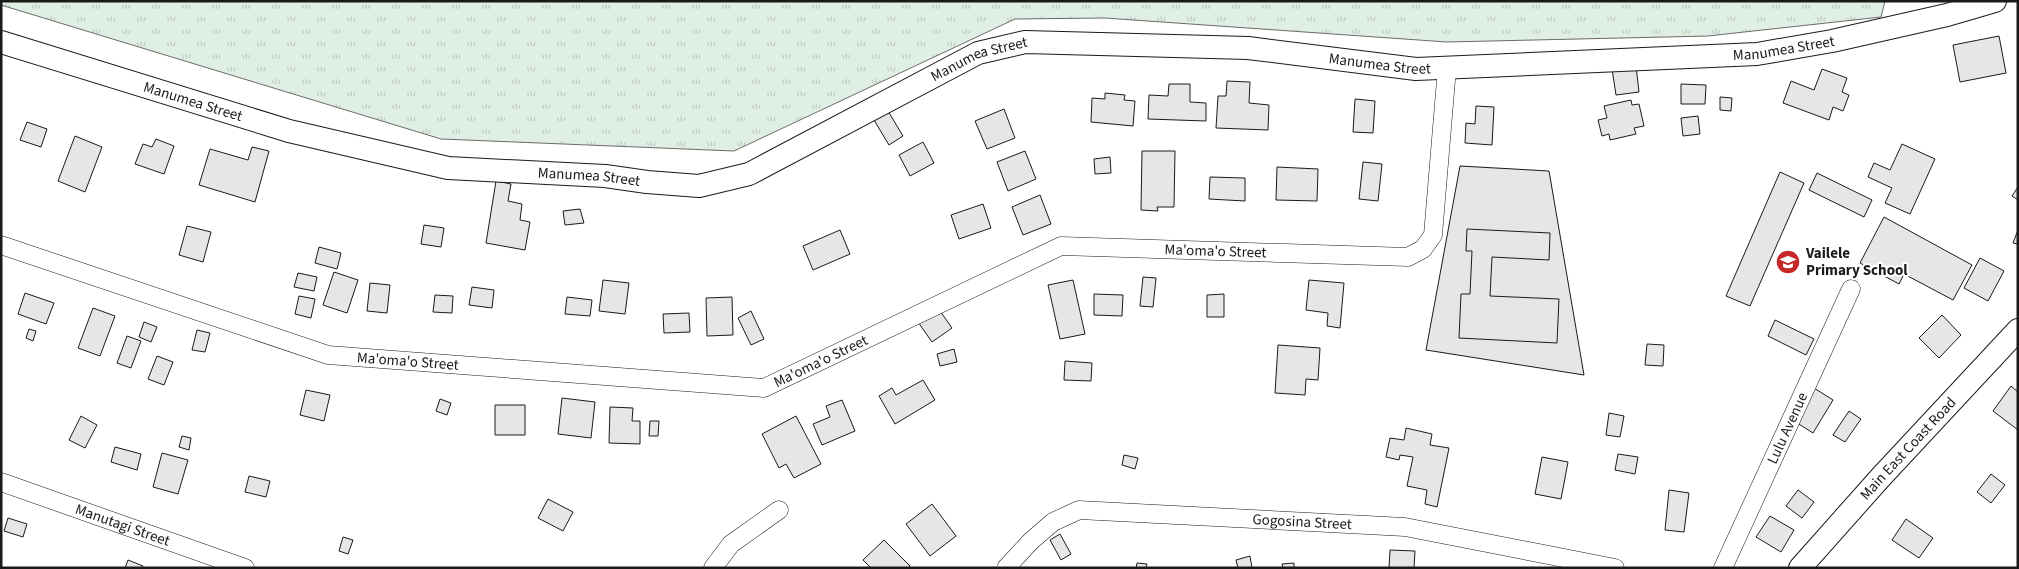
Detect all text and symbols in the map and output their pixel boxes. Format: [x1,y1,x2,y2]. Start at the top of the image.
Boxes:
street label: Manumea Street [1732,31,1836,66]
street label: Manumea Street [927,32,1030,87]
street label: Manumea Street [1327,48,1431,80]
street label: Manumea Street [141,77,245,127]
street label: Manumea Street [537,163,642,192]
street label: Ma'oma'o Street [1164,239,1267,264]
place label: Vailele Primary School [1805,243,1908,281]
school or university icon: Vailele Primary School [1775,249,1801,275]
street label: Ma'oma'o Street [770,330,871,393]
street label: Ma'oma'o Street [356,347,459,376]
street label: Lulu Avenue [1762,389,1813,467]
street label: Main East Coast Road [1855,393,1961,505]
street label: Manutagi Street [72,499,173,552]
street label: Gogosina Street [1252,509,1352,535]

